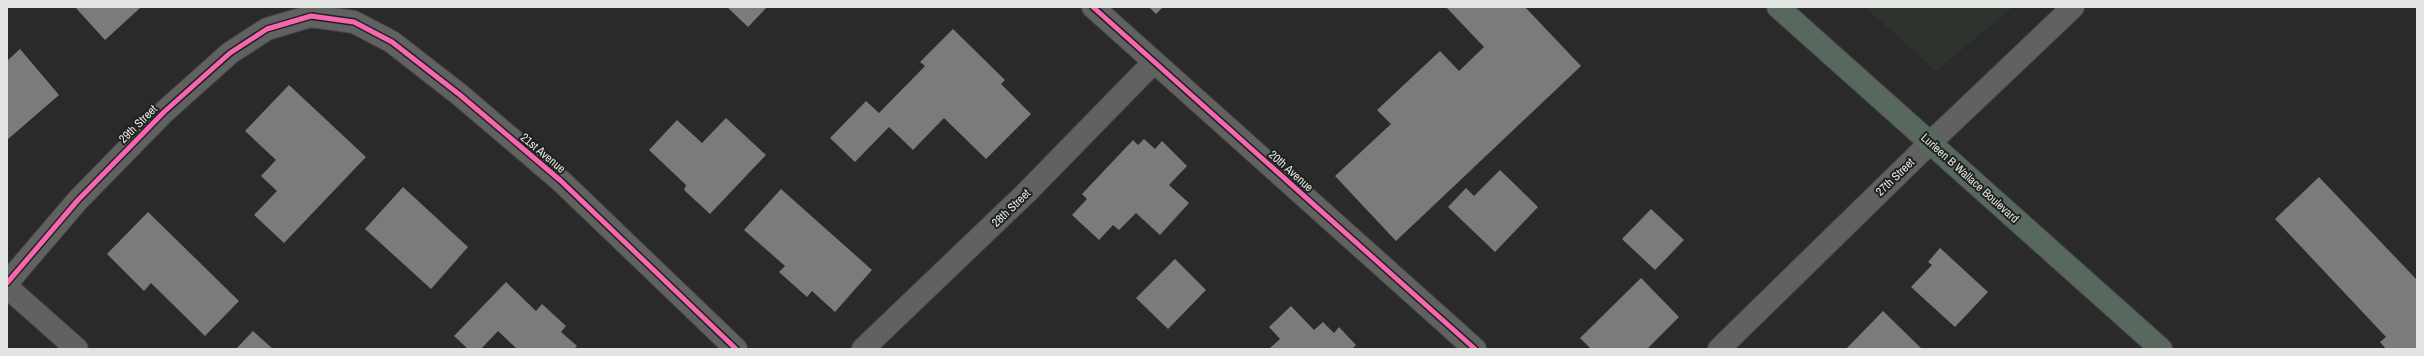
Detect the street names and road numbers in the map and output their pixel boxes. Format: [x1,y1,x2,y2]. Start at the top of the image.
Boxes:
street label: 29th Street [115,101,161,147]
street label: 21st Avenue [517,130,569,176]
street label: Lurleen B Wallace Boulevard [1918,130,2022,226]
street label: 20th Avenue [1265,147,1317,195]
street label: 27th Street [1872,154,1918,199]
street label: 28th Street [988,185,1034,230]

